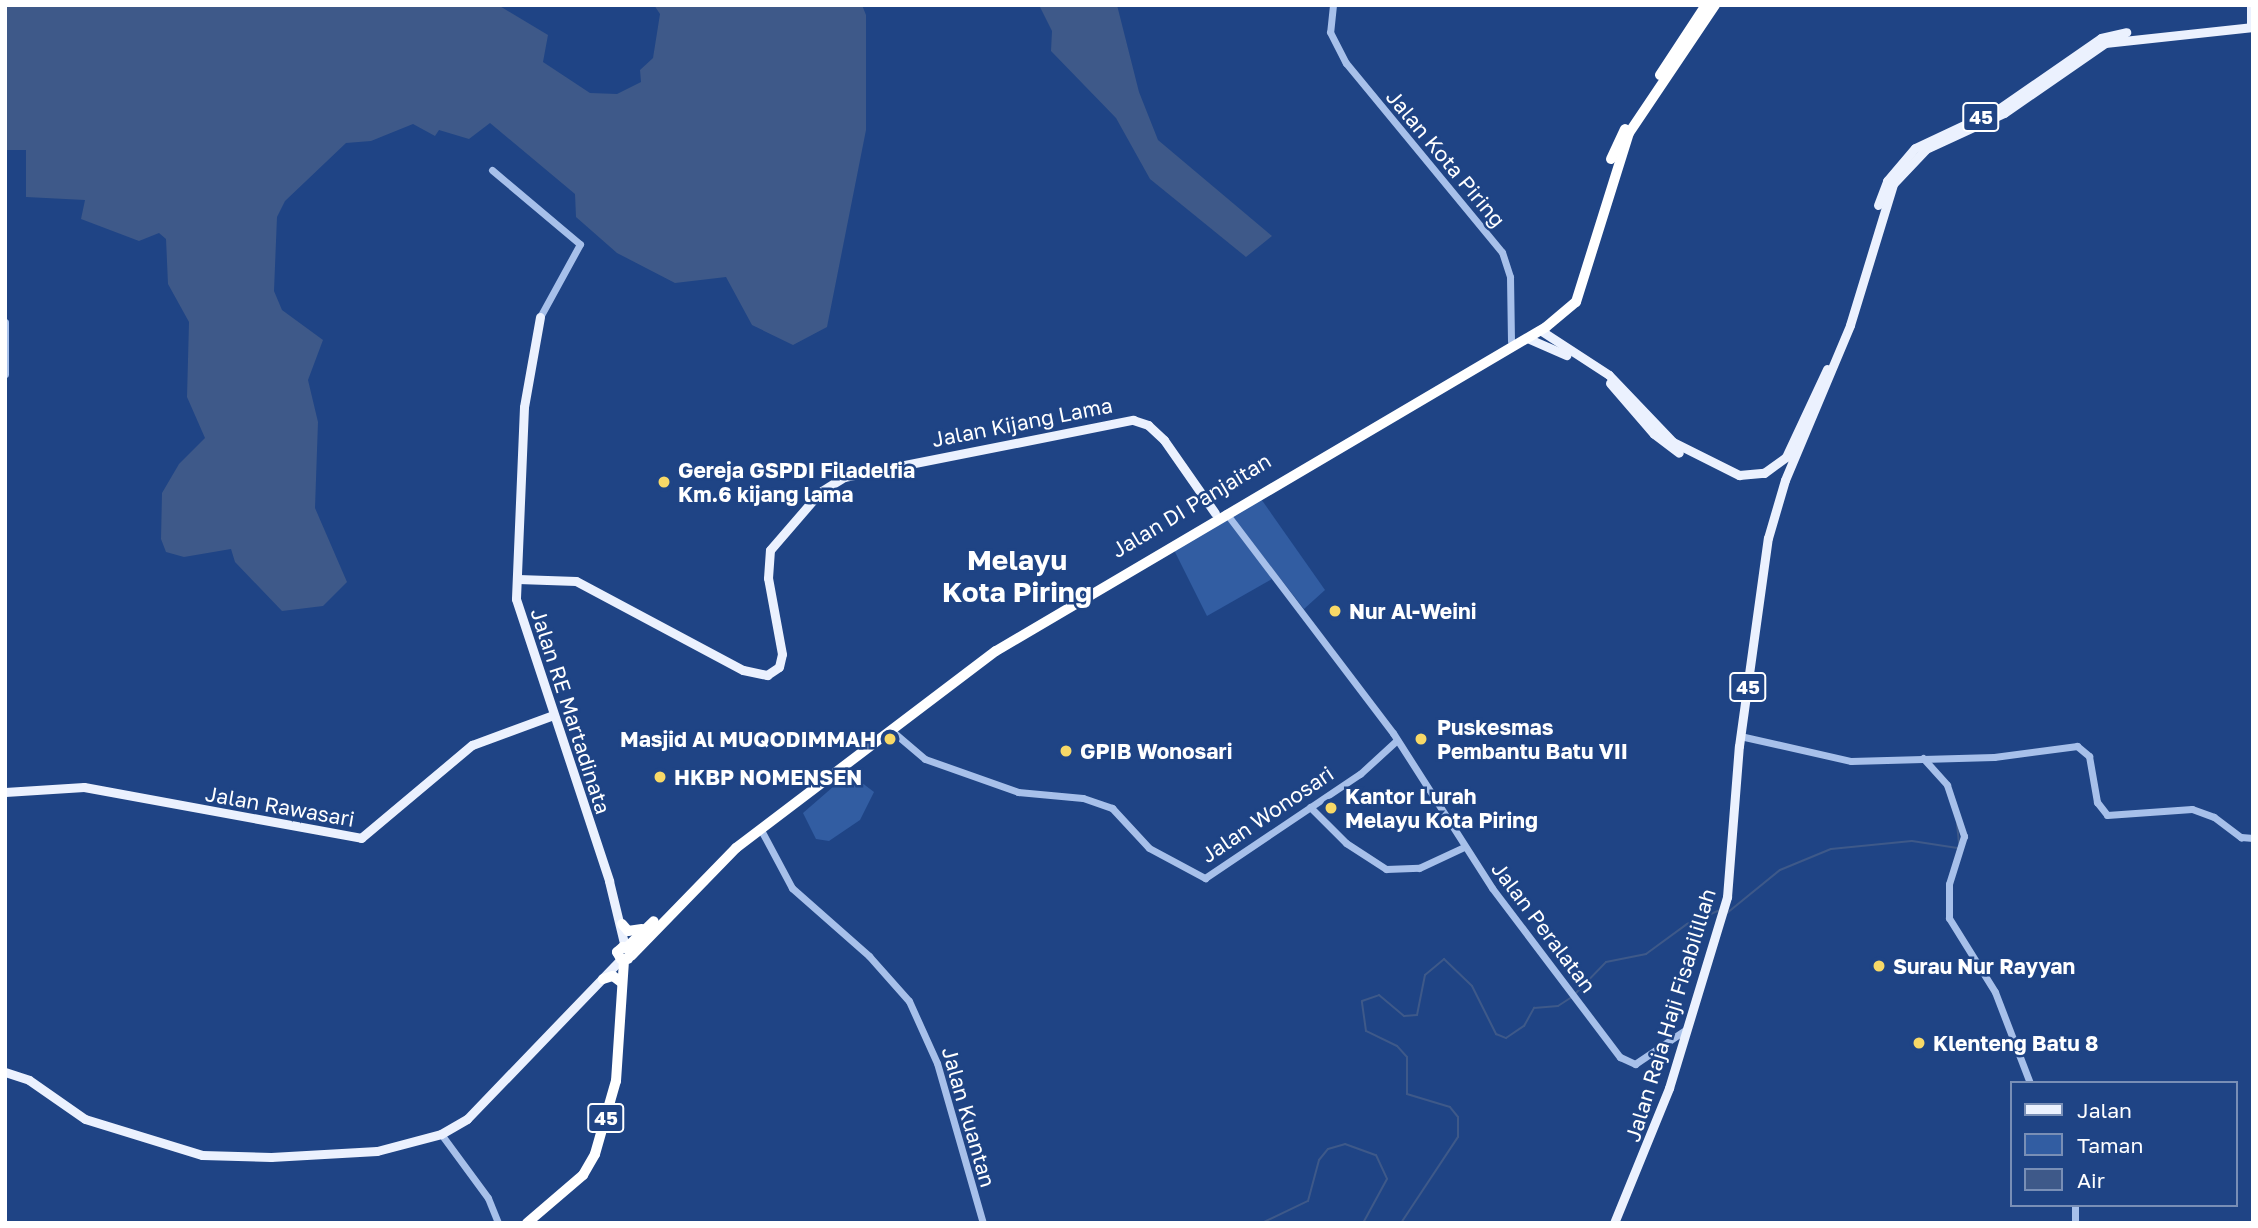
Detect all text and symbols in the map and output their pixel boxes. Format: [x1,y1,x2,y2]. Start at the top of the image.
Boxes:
street label: Jalan Kota Piring [1381,84,1511,232]
road number: 45 [1962,102,2000,132]
street label: Jalan Kijang Lama [930,392,1114,452]
street label: Jalan DI Panjaitan [1107,447,1275,563]
place label: Gereja GSPDI Filadelfia Km.6 kijang lama [678,457,915,507]
marker: Gereja GSPDI Filadelfia Km.6 kijang lama [656,474,672,490]
district label: Melayu Kota Piring [942,543,1092,609]
place label: Nur Al-Weini [1349,598,1476,624]
marker: Nur Al-Weini [1327,603,1343,619]
street label: Jalan RE Martadinata [526,605,616,817]
road number: 45 [1729,672,1767,702]
place label: Puskesmas Pembantu Batu VII [1437,714,1628,764]
place label: Masjid Al MUQODIMMAH [620,726,876,752]
marker: Puskesmas Pembantu Batu VII [1411,729,1431,749]
marker: Masjid Al MUQODIMMAH [882,731,898,747]
place label: GPIB Wonosari [1080,738,1232,764]
marker: GPIB Wonosari [1058,743,1074,759]
street label: Jalan Wonosari [1196,760,1338,868]
place label: HKBP NOMENSEN [674,764,862,790]
marker: HKBP NOMENSEN [652,769,668,785]
street label: Jalan Rawasari [203,780,357,832]
place label: Kantor Lurah Melayu Kota Piring [1345,783,1538,833]
marker: Kantor Lurah Melayu Kota Piring [1323,800,1339,816]
street label: Jalan Peralatan [1487,857,1601,997]
street label: Jalan Raja Haji Fisabilillah [1619,885,1721,1145]
place label: Surau Nur Rayyan [1893,953,2075,979]
marker: Surau Nur Rayyan [1871,958,1887,974]
place label: Klenteng Batu 8 [1933,1030,2098,1056]
marker: Klenteng Batu 8 [1911,1035,1927,1051]
street label: Jalan Kuantan [937,1044,1001,1190]
legend [2010,1081,2237,1207]
text: Jalan [2077,1097,2132,1123]
road number: 45 [587,1102,625,1134]
text: Taman [2077,1132,2143,1158]
text: Air [2077,1167,2105,1193]

